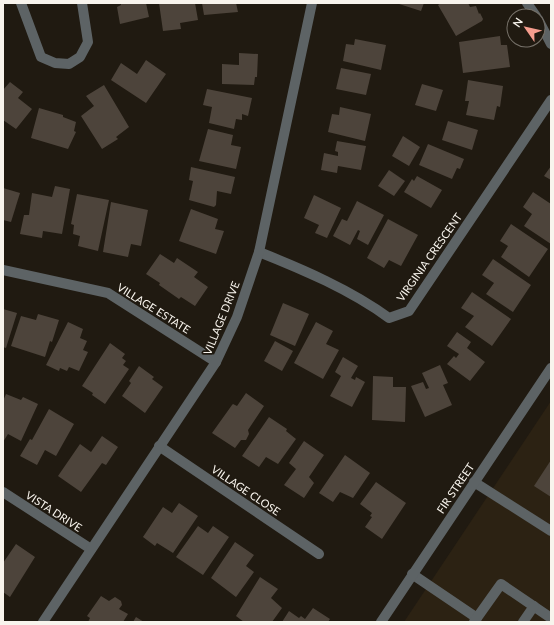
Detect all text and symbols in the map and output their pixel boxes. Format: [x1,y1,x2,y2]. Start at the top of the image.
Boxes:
north arrow [506,8,546,48]
text: N [510,15,525,29]
street label: VIRGINIA CRESCENT [394,210,465,304]
street label: VILLAGE DRIVE [200,279,242,357]
street label: VILLAGE ESTATE [115,280,193,336]
street label: FIR STREET [434,460,477,516]
street label: VILLAGE CLOSE [209,462,283,518]
street label: VISTA DRIVE [24,488,84,534]

